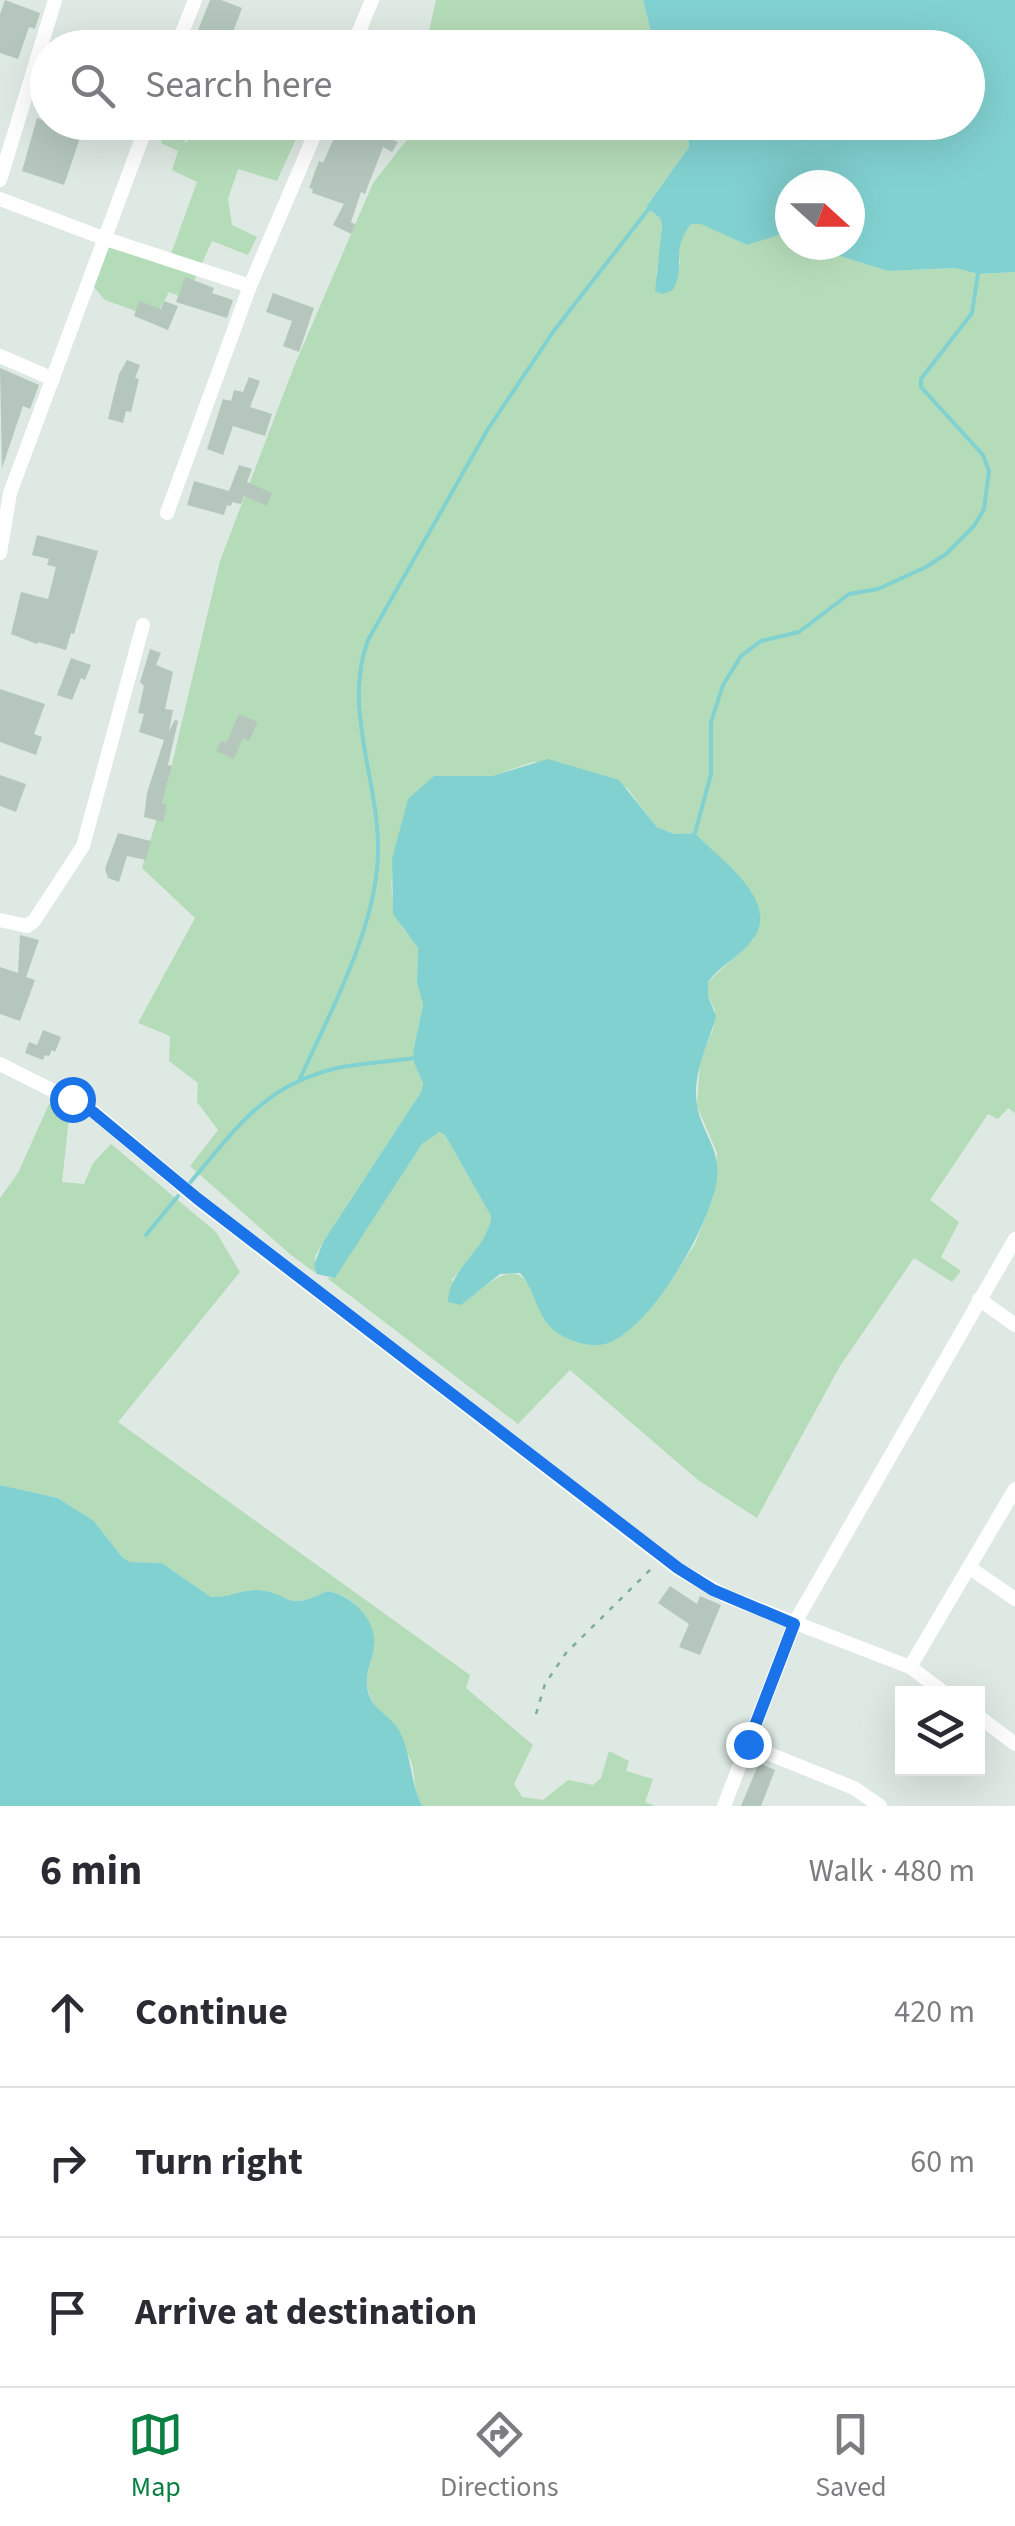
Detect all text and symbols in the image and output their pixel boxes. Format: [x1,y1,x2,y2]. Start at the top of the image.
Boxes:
search box [30,30,985,140]
icon: search [65,58,120,113]
text: Search here [145,58,332,112]
north arrow [775,170,865,260]
route start [50,1077,96,1123]
map controls [895,1686,985,1776]
button: layers [895,1686,985,1776]
route end [726,1722,772,1768]
text: 6 min [40,1841,142,1901]
text: Walk · 480 m [809,1848,975,1894]
icon: ahead [40,1985,95,2040]
text: Continue [135,1985,288,2039]
text: 420 m [894,1989,975,2035]
icon: right [40,2135,95,2190]
text: Turn right [135,2135,303,2189]
text: 60 m [910,2139,975,2185]
icon: arrive [40,2285,95,2340]
text: Arrive at destination [135,2285,477,2339]
tab: Map [128,2407,183,2507]
tab: Directions [440,2407,559,2507]
tab: Saved [815,2407,887,2507]

